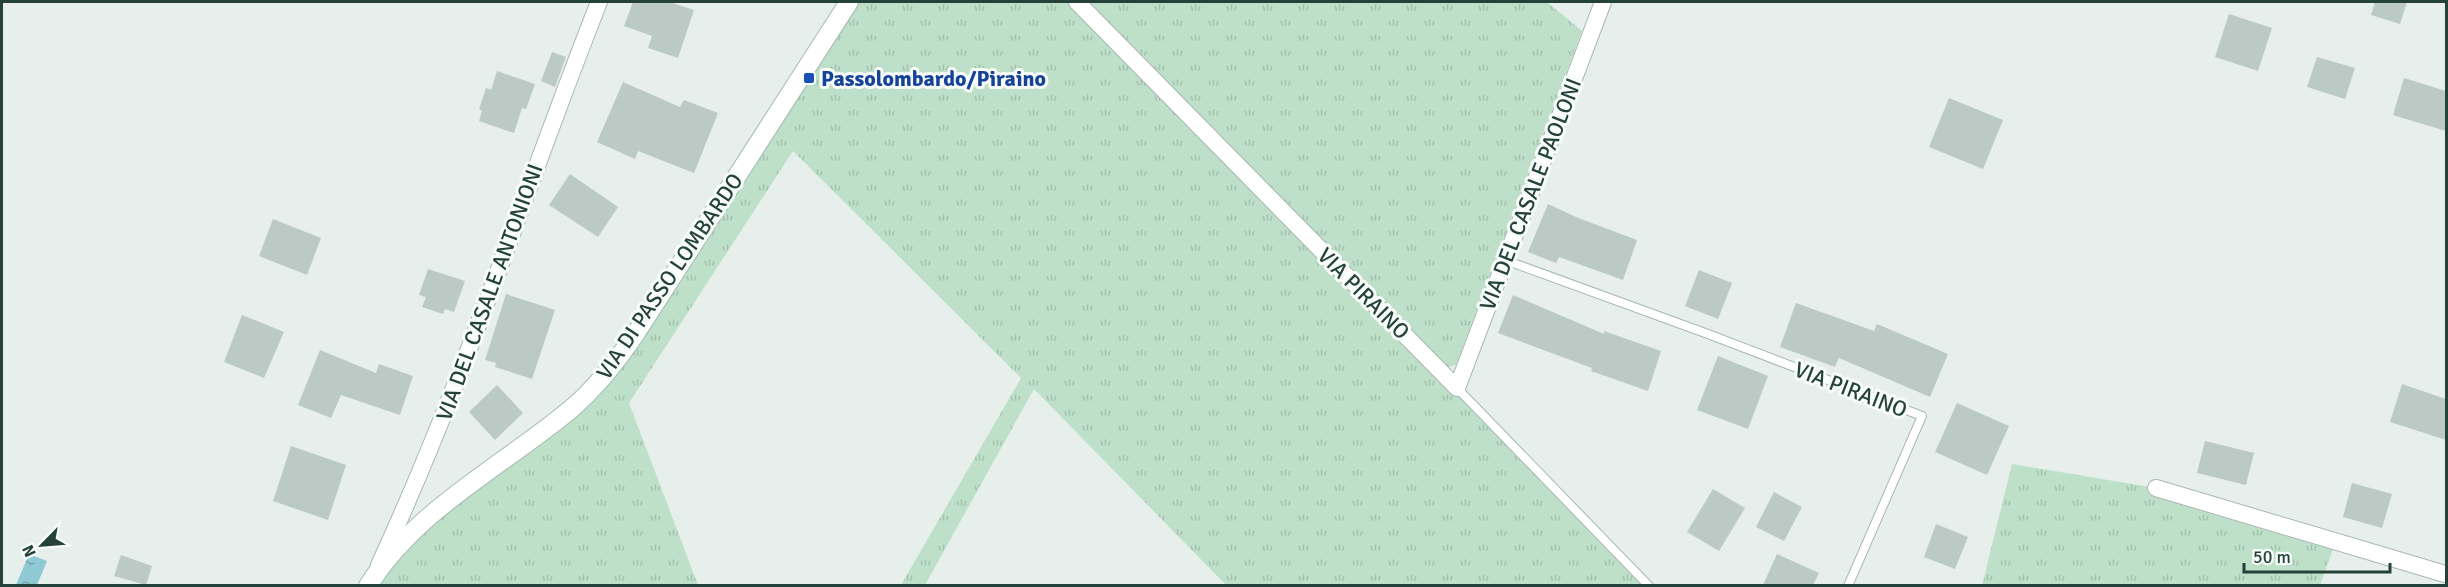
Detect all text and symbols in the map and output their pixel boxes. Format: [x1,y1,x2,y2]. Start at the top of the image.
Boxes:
place label: Passolombardo/Piraino [821,65,1046,92]
marker: Passolombardo/Piraino [802,71,816,85]
street label: VIA DEL CASALE PAOLONI [1474,74,1587,314]
street label: VIA DEL CASALE ANTONIONI [430,160,549,424]
street label: VIA DI PASSO LOMBARDO [590,168,749,385]
street label: VIA PIRAINO [1312,242,1415,345]
street label: VIA PIRAINO [1790,356,1911,423]
north arrow [12,515,72,575]
scale bar [2244,536,2390,574]
text: N [18,542,41,560]
text: 50 m [2253,546,2291,568]

